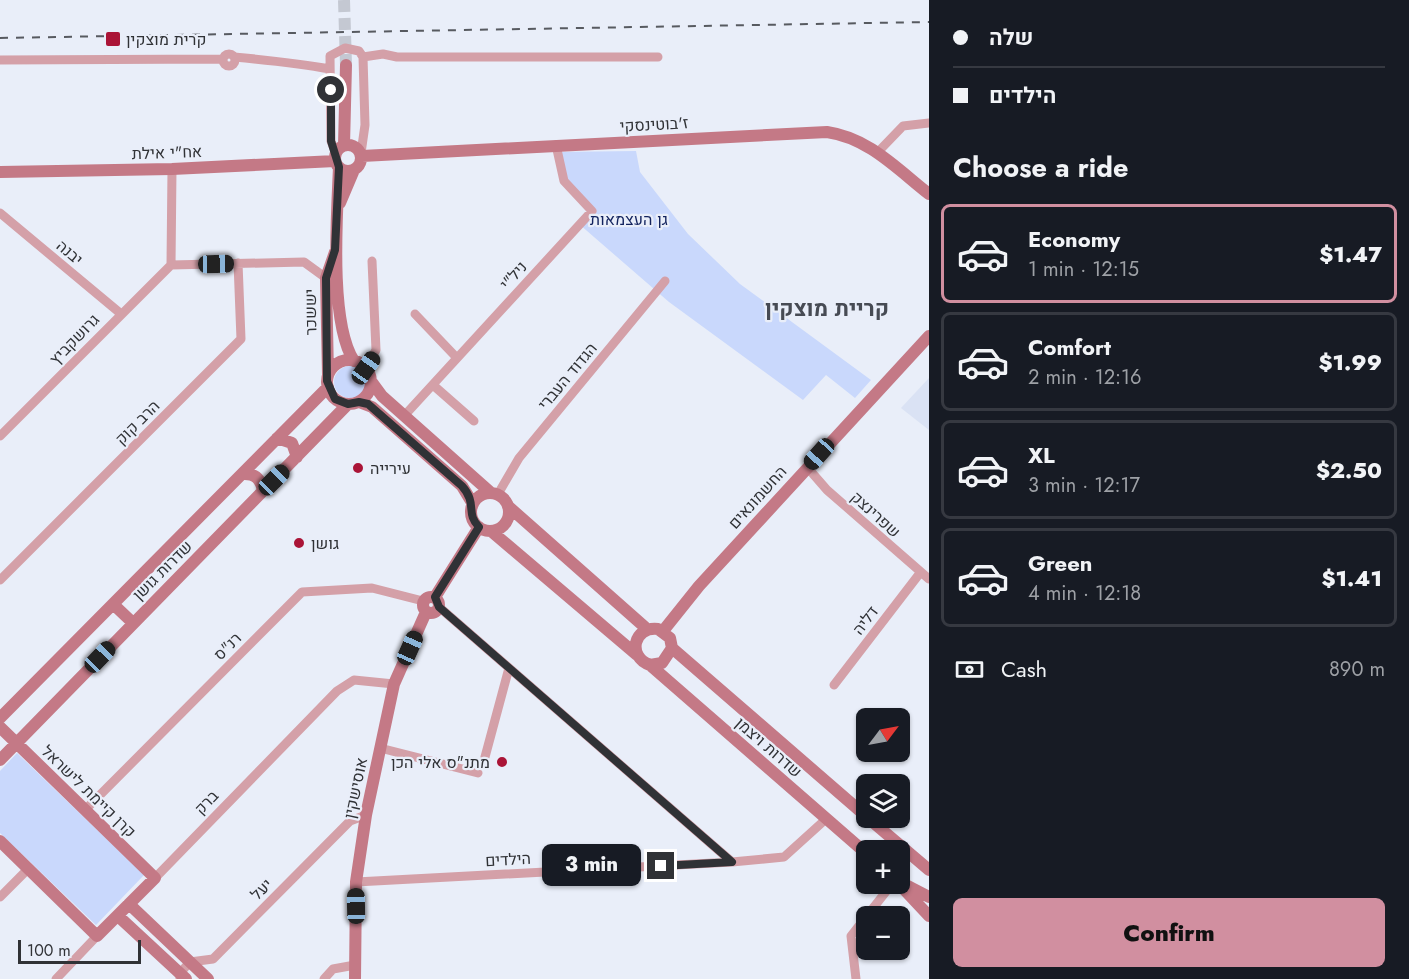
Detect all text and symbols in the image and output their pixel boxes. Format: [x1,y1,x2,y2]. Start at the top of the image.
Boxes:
text: שלה [989,21,1033,53]
place label: קרית מוצקין [126,28,206,51]
marker: קרית מוצקין [104,30,122,48]
route start [317,76,344,103]
text: הילדים [989,79,1056,111]
street label: ז'בוטינסקי [619,111,689,138]
street label: אח"י אילת [131,140,203,165]
text: Choose a ride [953,148,1128,187]
park label: גן העצמאות [590,208,668,231]
text: Economy [1028,223,1120,255]
icon: car [956,227,1010,281]
street label: יבנה [51,234,88,270]
text: $1.47 [1319,238,1382,270]
car [198,255,234,273]
text: 1 min · 12:15 [1028,255,1139,284]
street label: ניל"י [494,256,532,295]
street label: יששכר [299,288,322,336]
district label: קריית מוצקין [765,292,889,324]
street label: גרושקביץ [44,309,105,370]
text: Comfort [1028,331,1111,363]
icon: car [956,335,1010,389]
street label: הגדוד העברי [532,338,602,415]
text: $1.99 [1319,346,1382,378]
car [348,348,384,388]
text: 2 min · 12:16 [1028,363,1142,392]
street label: הרב קוק [110,395,165,450]
car [800,435,838,473]
text: XL [1028,439,1055,471]
icon: car [956,443,1010,497]
text: $2.50 [1316,454,1382,486]
place label: עירייה [370,457,411,480]
car [255,461,293,499]
marker: עירייה [351,461,365,475]
street label: החשמונאים [723,461,792,534]
text: 3 min · 12:17 [1028,471,1140,500]
street label: שפרינצק [846,486,906,543]
place label: גושן [311,532,339,555]
street label: שדרות גושן [127,535,198,606]
marker: גושן [292,536,306,550]
text: Green [1028,547,1092,579]
icon: car [956,551,1010,605]
text: $1.41 [1322,562,1382,594]
text: 4 min · 12:18 [1028,579,1141,608]
street label: דליה [847,601,884,640]
street label: רנ"ס [208,627,247,666]
car [394,628,426,668]
car [81,638,119,676]
icon: cash [953,653,986,686]
text: Cash [1001,653,1047,685]
text: 890 m [1329,655,1385,684]
north arrow [856,708,910,762]
map controls [856,708,910,960]
street label: שדרות ויצמן [730,712,807,783]
street label: קרן קיימת לישראל [36,740,141,843]
place label: מתנ"ס אלי הכן [391,751,490,774]
street label: אוסישקין [338,755,373,821]
marker: מתנ"ס אלי הכן [495,755,509,769]
button: layers [856,774,910,828]
street label: ברק [189,785,224,820]
button: + [856,840,910,894]
callout: 3 min [541,845,640,887]
street label: הילדים [485,847,531,872]
text: 3 min [565,850,618,879]
route end [647,852,674,879]
street label: יעל [245,873,277,905]
car [347,888,365,924]
button: Confirm [953,898,1385,967]
button: − [856,906,910,960]
scale bar [18,937,141,964]
text: 100 m [27,939,71,962]

